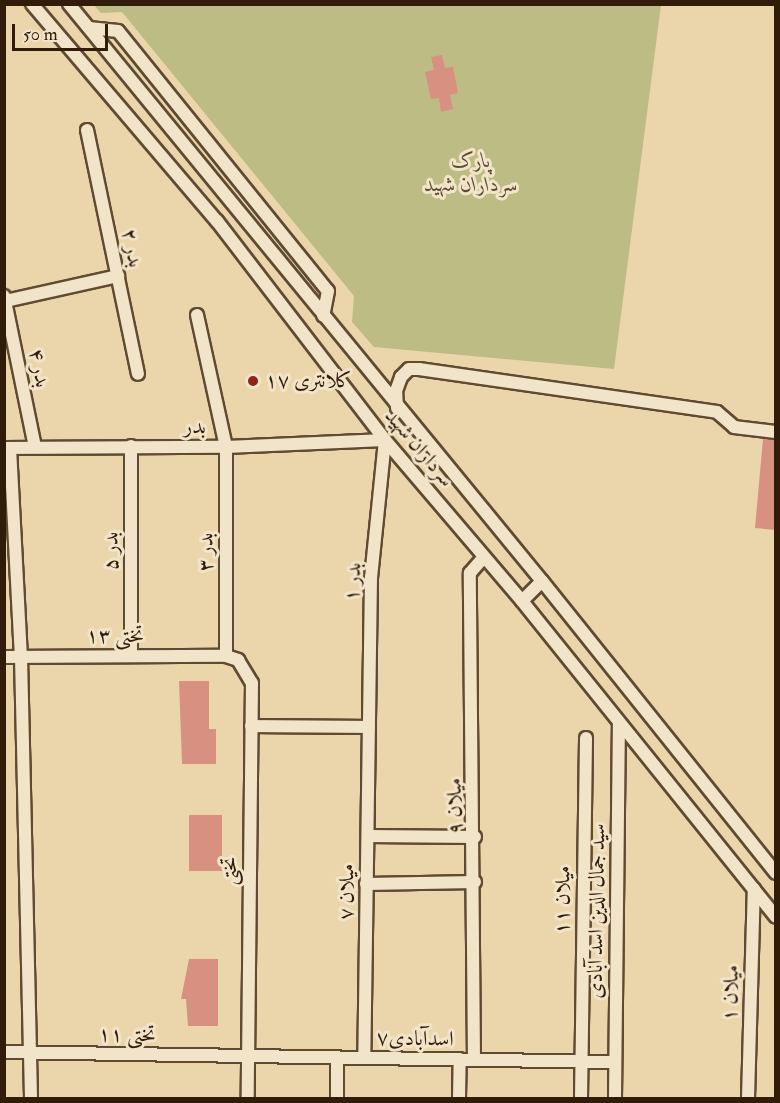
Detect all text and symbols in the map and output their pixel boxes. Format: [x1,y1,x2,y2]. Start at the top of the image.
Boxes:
scale bar [15,12,111,50]
text: 50 m [23,23,58,46]
park label: پارک سرداران شهید [424,148,518,198]
street label: بدر ۲ [116,226,148,270]
street label: بدر ۴ [23,347,55,389]
place label: کلانتری ۱۷ [265,368,352,394]
marker: کلانتری ۱۷ [246,374,260,388]
street label: سرداران شهید [379,404,459,492]
street label: بدر [184,414,206,440]
street label: بدر ۵ [98,532,124,570]
street label: بدر ۳ [193,533,219,571]
street label: بدر ۱ [339,562,367,602]
street label: تختی ۱۳ [86,623,144,649]
street label: میلان ۹ [442,778,468,834]
street label: سید جمال الدین اسد آبادی [583,823,611,999]
street label: تختی [217,856,243,886]
street label: میلان ۷ [334,864,360,920]
street label: میلان ۱۱ [550,865,576,935]
street label: میلان ۱ [717,964,745,1022]
street label: تختی ۱۱ [98,1022,156,1048]
street label: اسدآبادی۷ [376,1026,454,1052]

